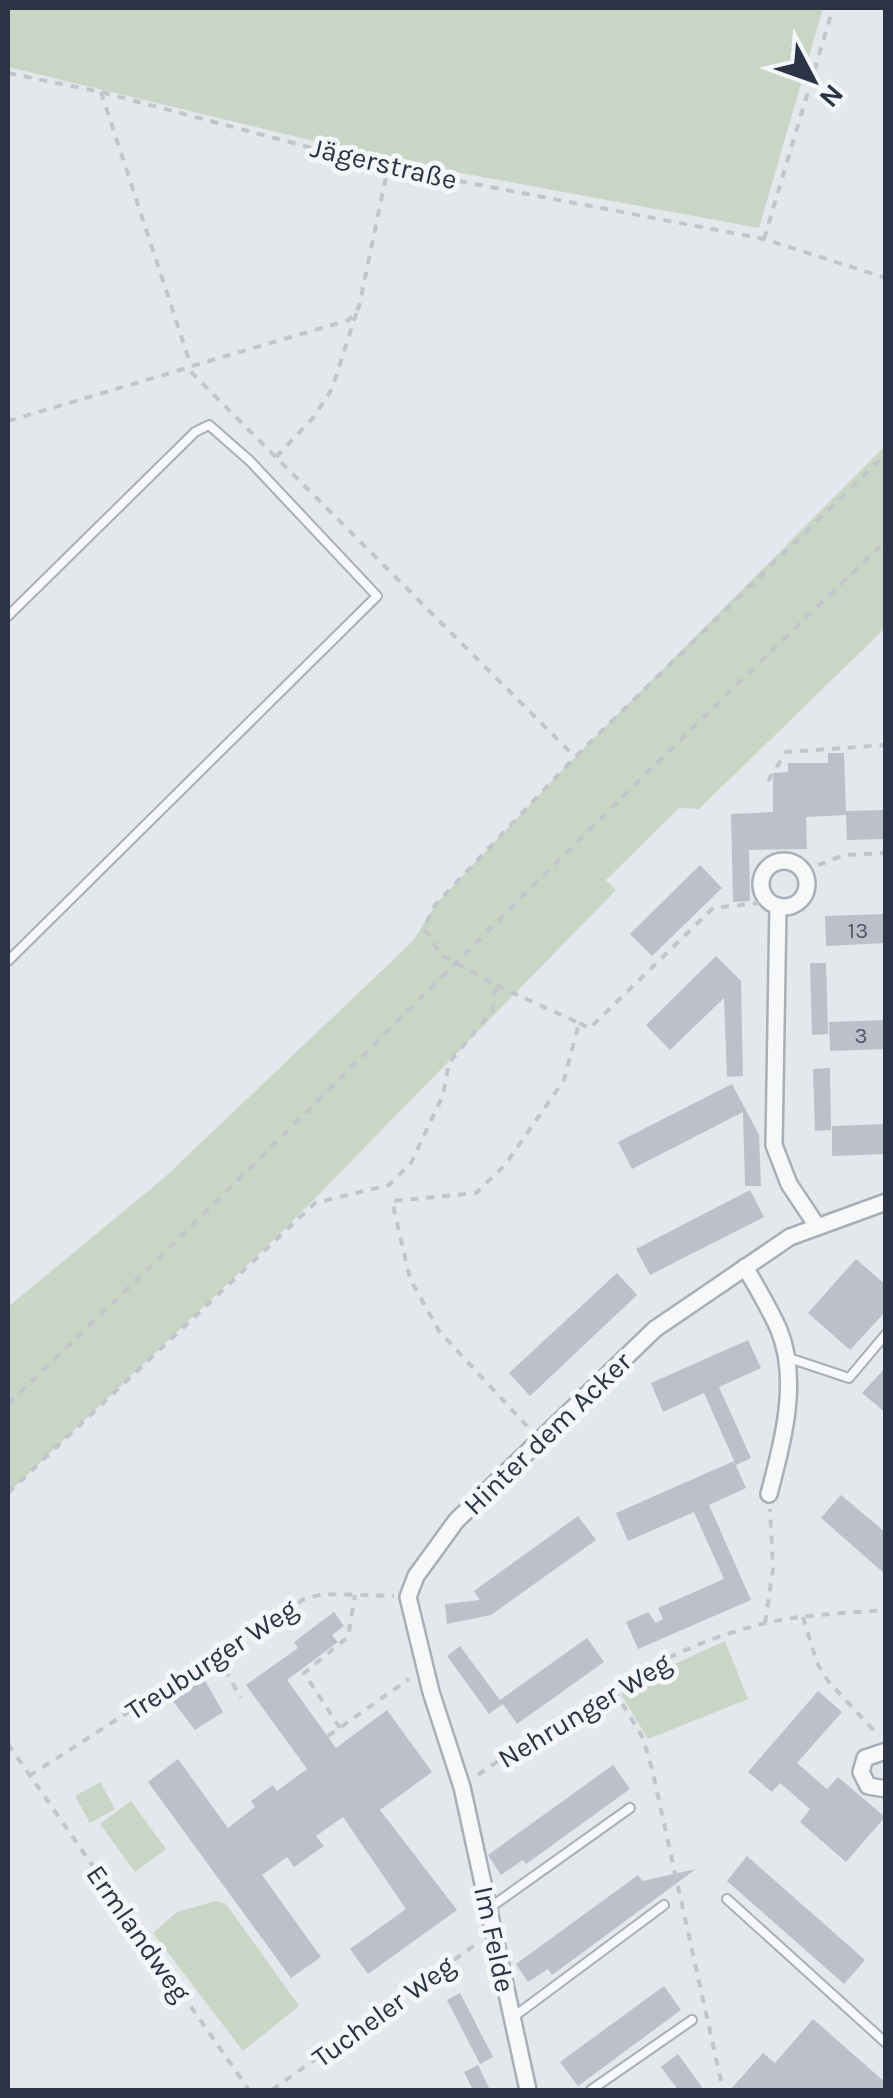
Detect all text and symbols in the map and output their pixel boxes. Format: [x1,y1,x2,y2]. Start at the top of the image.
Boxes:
north arrow [763,30,863,130]
text: N [812,78,851,114]
street label: Jägerstraße [307,131,460,196]
house number: 13 [848,918,868,944]
house number: 3 [855,1023,868,1049]
street label: Hinter dem Acker [457,1344,639,1522]
street label: Treuburger Weg [119,1592,303,1727]
street label: Nehrunger Weg [492,1646,677,1775]
street label: Ermlandweg [79,1859,198,2008]
street label: Im Felde [467,1883,522,1995]
street label: Tucheler Weg [306,1949,461,2074]

